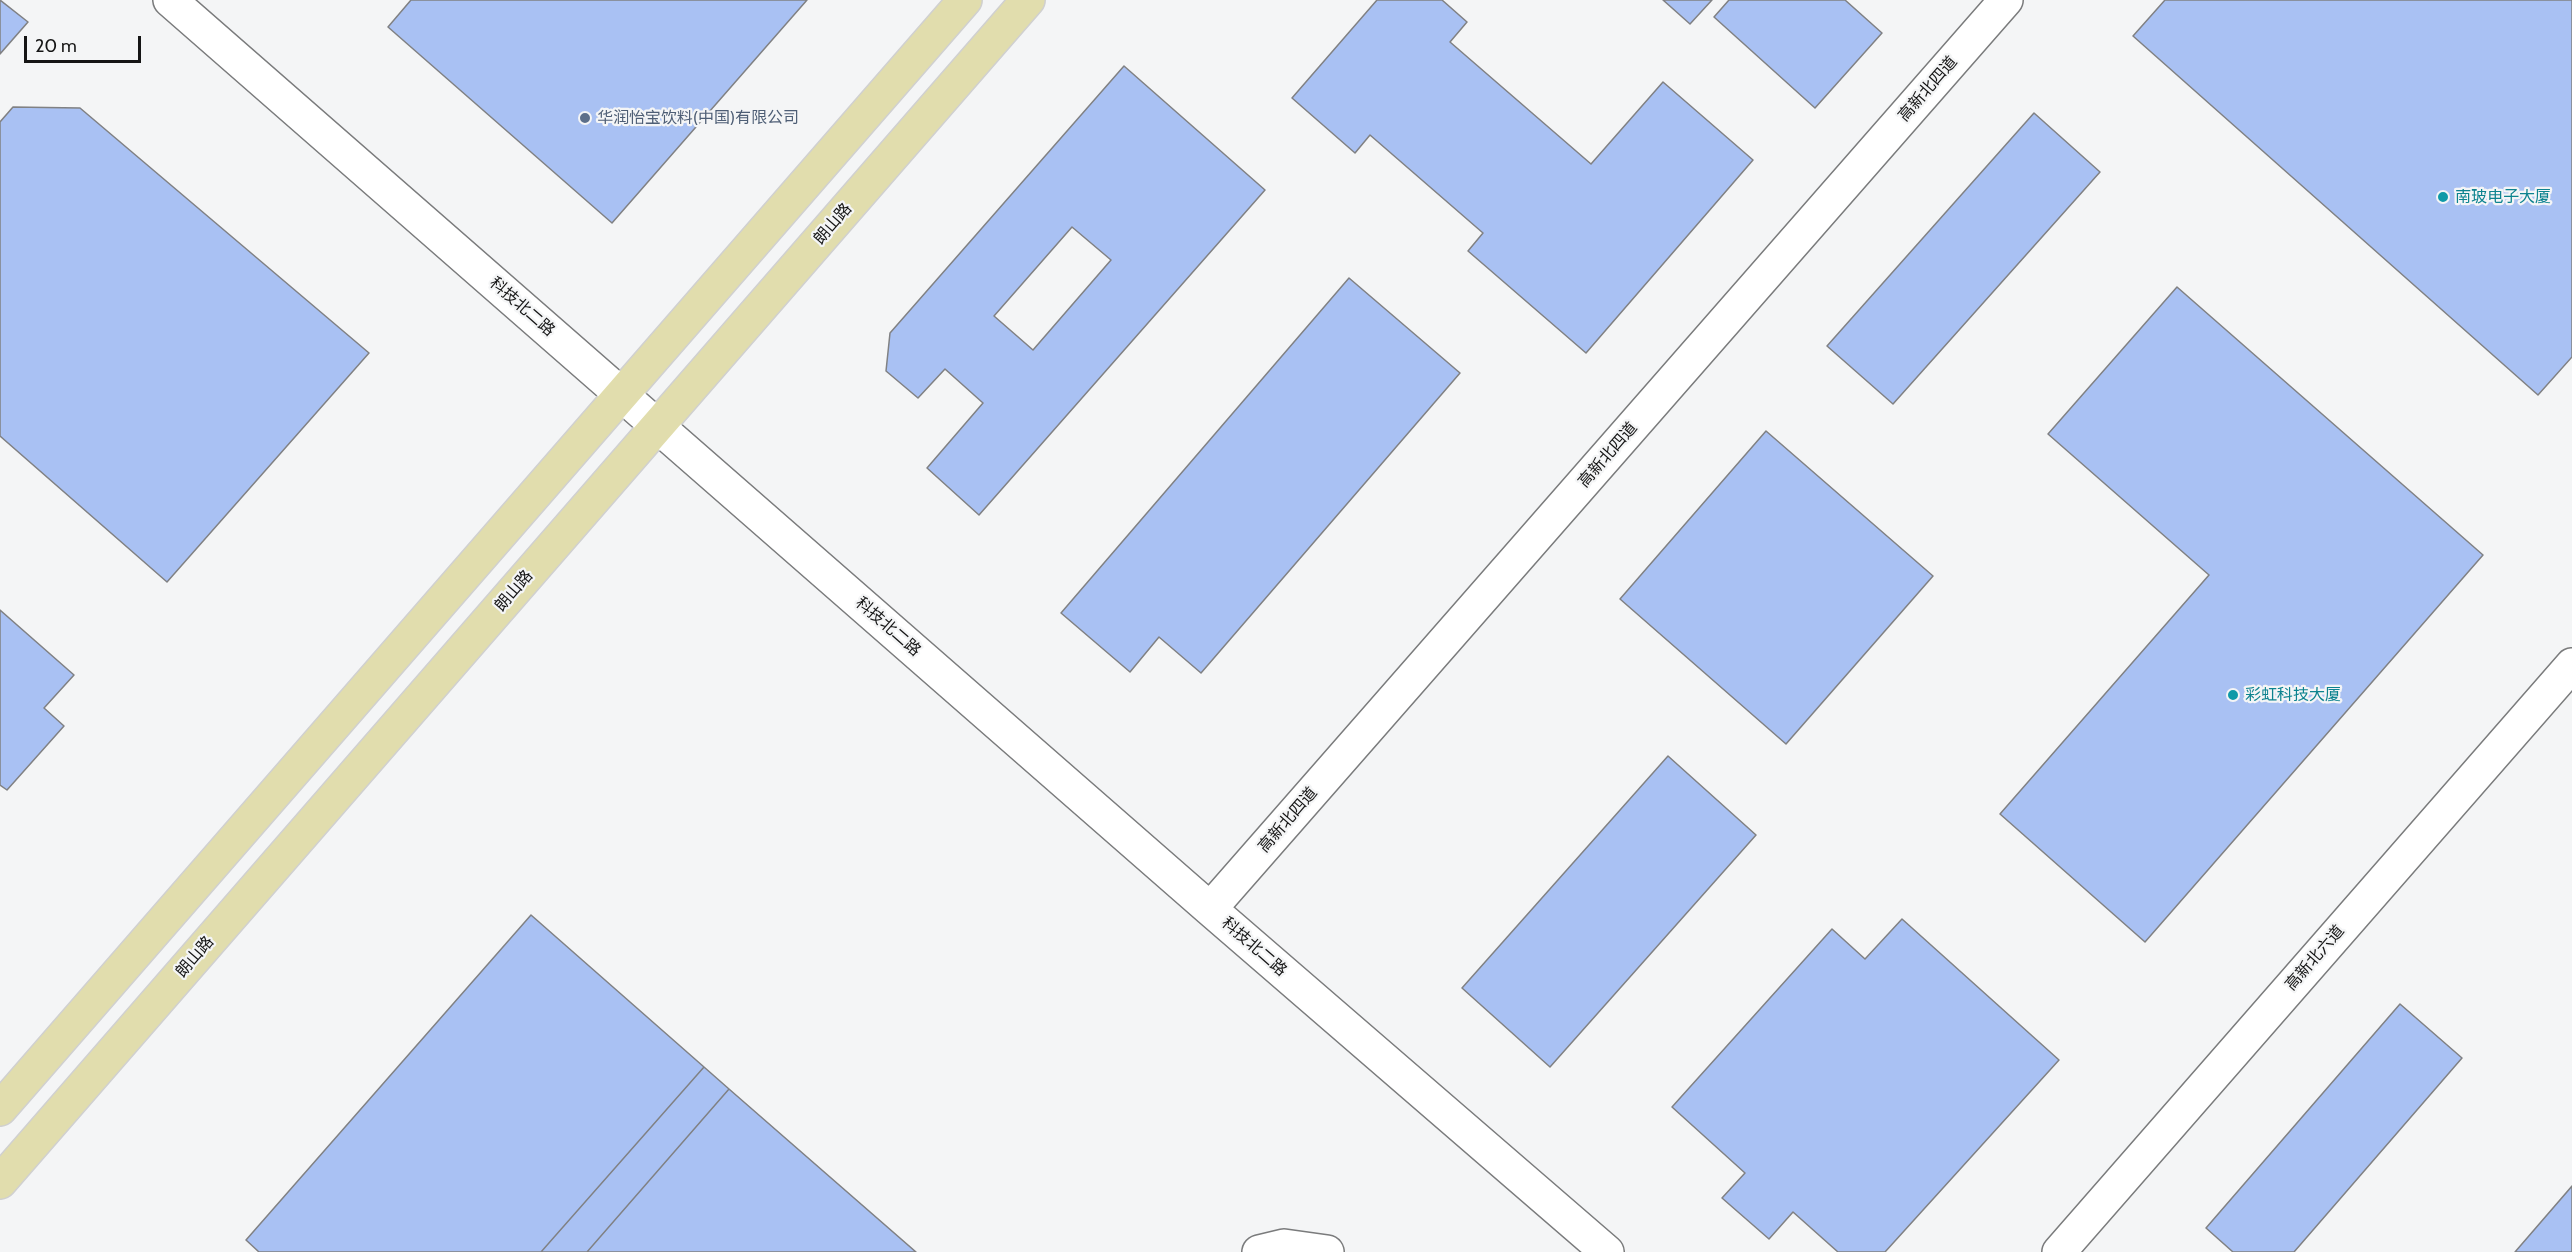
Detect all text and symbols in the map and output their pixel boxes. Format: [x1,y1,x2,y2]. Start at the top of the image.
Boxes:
scale bar [27,24,144,62]
text: 20 m [35,35,77,57]
street label: 高新北四道 [1895,53,1961,125]
place label: 华润怡宝饮料(中国)有限公司 [597,108,799,128]
marker: 华润怡宝饮料(中国)有限公司 [578,111,592,125]
place label: 南玻电子大厦 [2455,187,2551,207]
marker: 南玻电子大厦 [2436,190,2450,204]
street label: 朗山路 [810,200,856,248]
street label: 科技北二路 [486,274,558,340]
street label: 高新北四道 [1575,419,1641,491]
street label: 朗山路 [491,567,537,615]
street label: 科技北二路 [852,594,924,660]
place label: 彩虹科技大厦 [2245,685,2341,705]
marker: 彩虹科技大厦 [2226,688,2240,702]
street label: 高新北四道 [1255,784,1321,856]
street label: 科技北二路 [1218,914,1290,980]
street label: 高新北六道 [2282,922,2348,994]
street label: 朗山路 [172,933,218,981]

